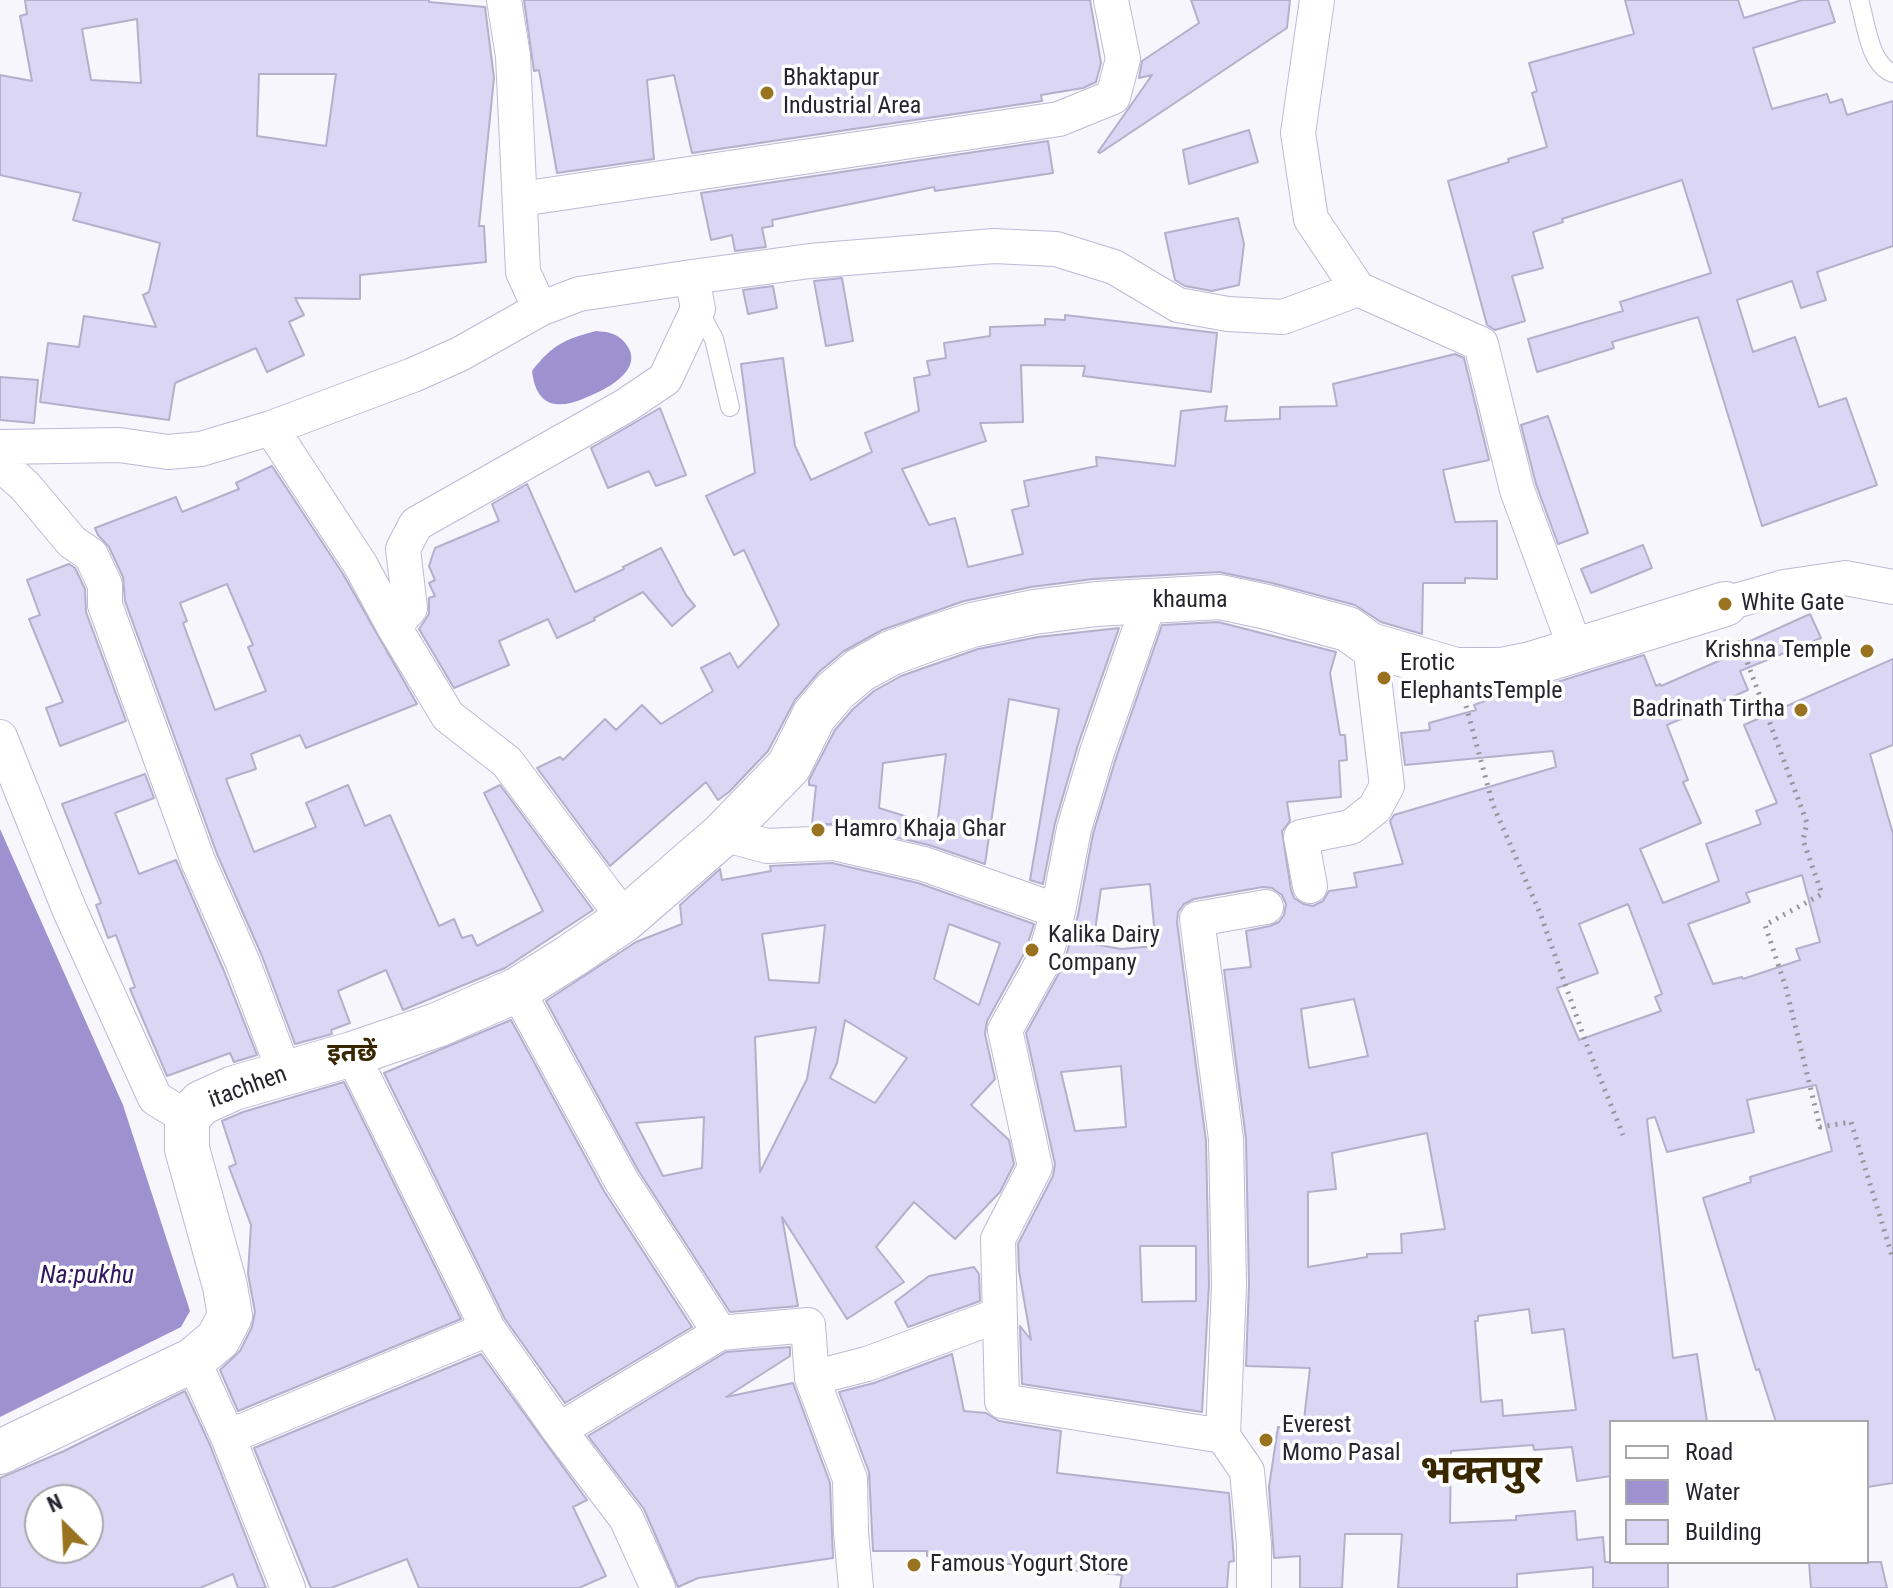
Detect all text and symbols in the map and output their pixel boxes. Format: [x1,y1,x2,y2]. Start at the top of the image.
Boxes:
place label: Bhaktapur Industrial Area [783,65,921,121]
marker: Bhaktapur Industrial Area [758,84,776,102]
street label: khauma [1152,587,1228,615]
place label: White Gate [1741,590,1844,618]
marker: White Gate [1716,595,1734,613]
place label: Krishna Temple [1705,637,1851,665]
marker: Krishna Temple [1858,642,1876,660]
place label: Erotic ElephantsTemple [1400,650,1563,706]
marker: Erotic ElephantsTemple [1375,669,1393,687]
place label: Badrinath Tirtha [1632,696,1785,724]
marker: Badrinath Tirtha [1792,701,1810,719]
place label: Hamro Khaja Ghar [834,816,1006,844]
marker: Hamro Khaja Ghar [809,821,827,839]
place label: Kalika Dairy Company [1048,922,1160,978]
marker: Kalika Dairy Company [1023,941,1041,959]
district label: इतछें [327,1038,377,1070]
street label: itachhen [205,1061,291,1115]
water label: Na:pukhu [40,1260,134,1292]
place label: Everest Momo Pasal [1282,1412,1400,1468]
legend [1609,1420,1869,1564]
marker: Everest Momo Pasal [1257,1431,1275,1449]
text: Road [1685,1438,1733,1466]
district label: भक्तपुर [1420,1449,1542,1497]
text: Water [1685,1478,1740,1506]
north arrow [24,1484,104,1564]
text: N [44,1489,66,1518]
text: Building [1685,1518,1762,1546]
place label: Famous Yogurt Store [930,1551,1128,1579]
marker: Famous Yogurt Store [905,1556,923,1574]

